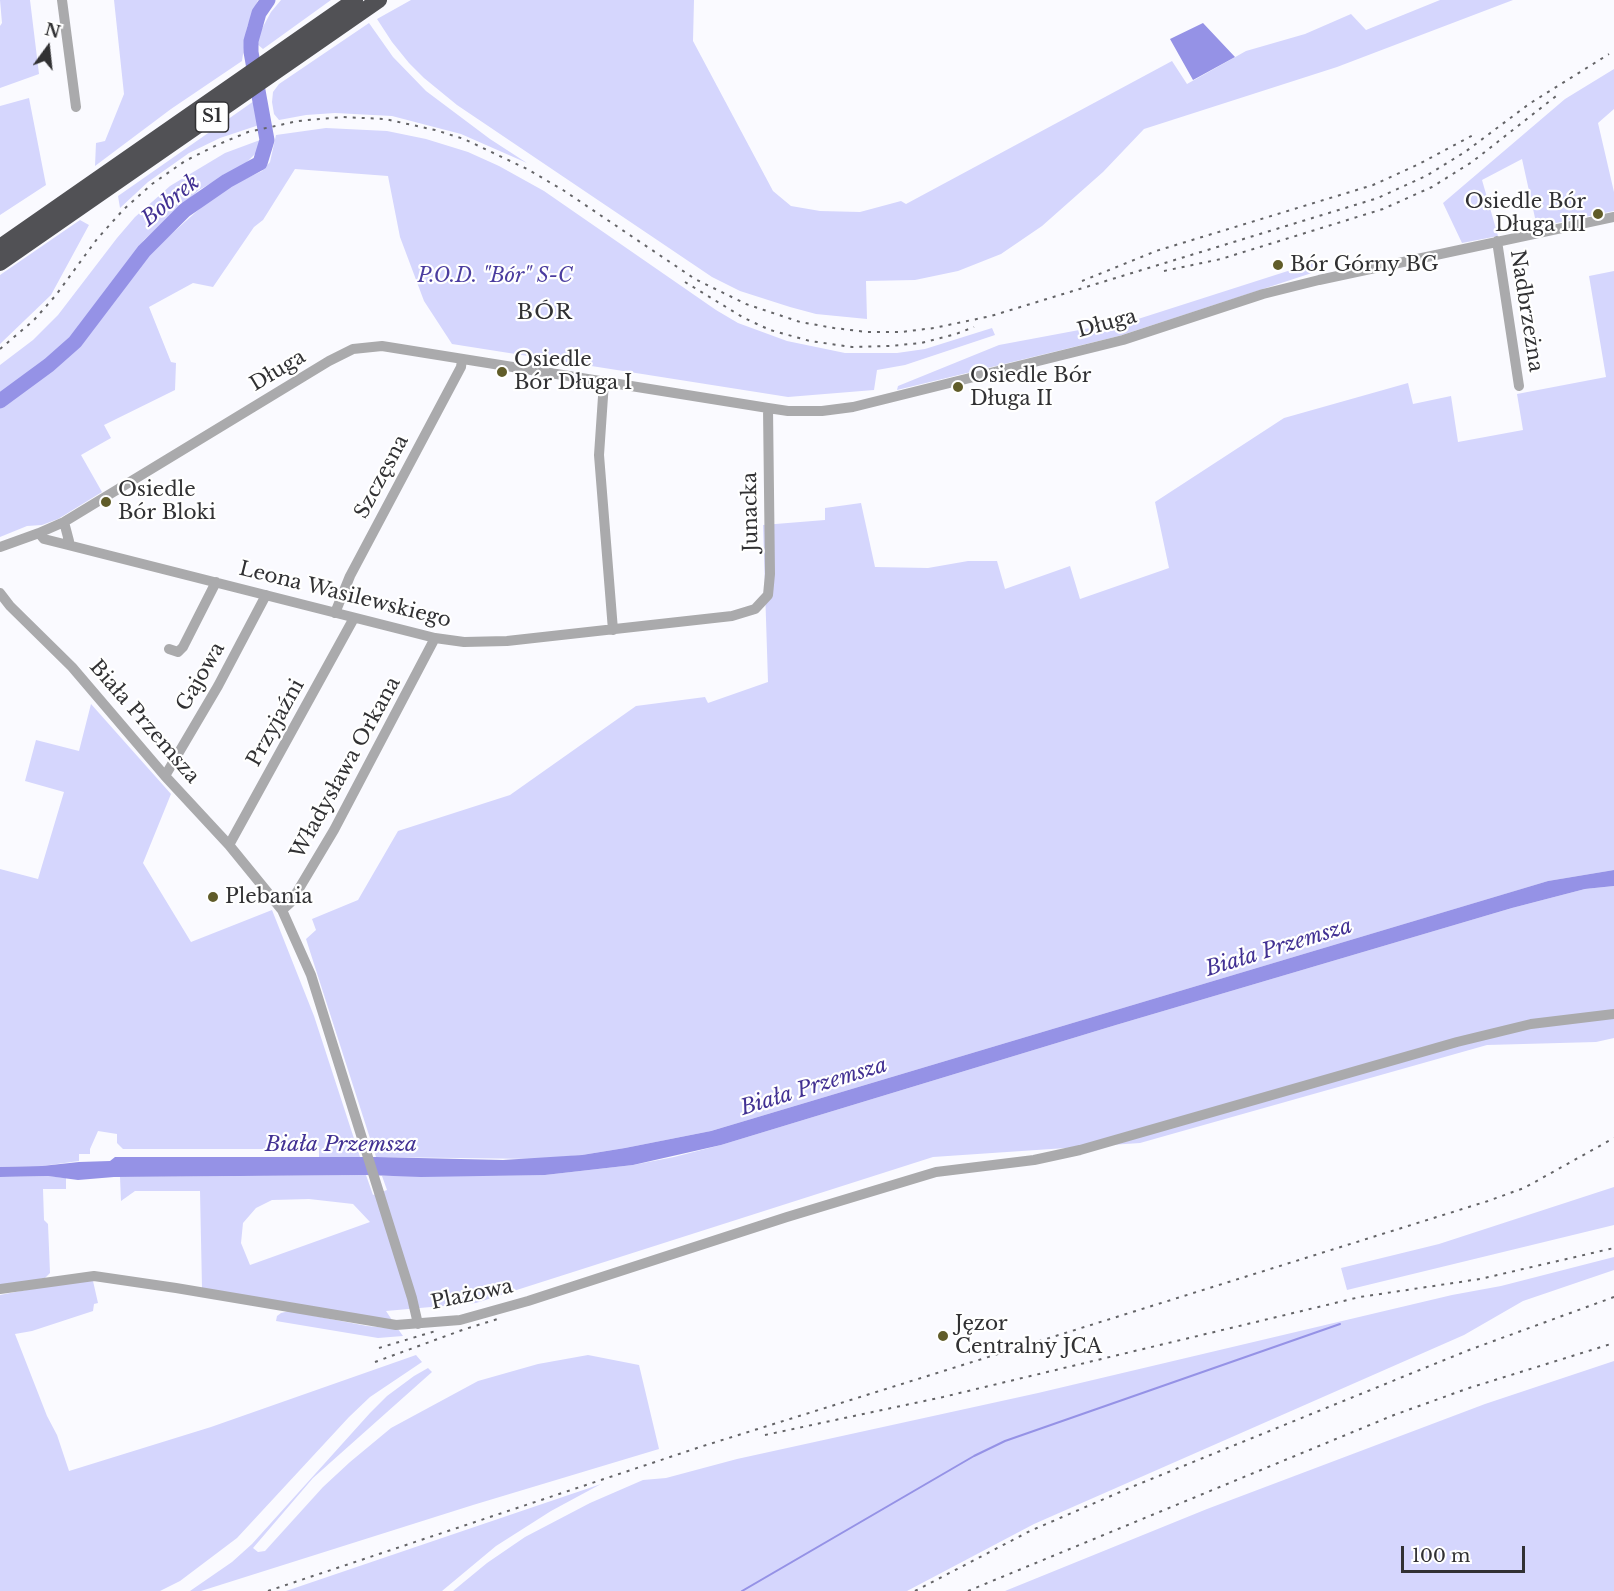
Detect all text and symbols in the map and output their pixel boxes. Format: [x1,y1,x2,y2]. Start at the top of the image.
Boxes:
north arrow [18,18,78,78]
text: N [43,19,63,42]
road number: S1 [196,102,228,132]
water label: Bobrek [137,170,205,232]
place label: Osiedle Bór Długa III [1465,190,1586,237]
marker: Osiedle Bór Długa III [1591,207,1605,221]
street label: Nadbrzeżna [1505,248,1547,374]
place label: Bór Górny BG [1290,253,1438,277]
marker: Bór Górny BG [1271,258,1285,272]
park label: P.O.D. "Bór" S-C [418,264,572,288]
district label: BÓR [517,300,573,326]
street label: Długa [1075,305,1139,343]
street label: Długa [246,345,310,397]
place label: Osiedle Bór Długa I [514,348,632,395]
place label: Osiedle Bór Długa II [970,364,1091,411]
marker: Osiedle Bór Długa I [495,365,509,379]
marker: Osiedle Bór Długa II [951,380,965,394]
street label: Szczęsna [350,431,414,523]
street label: Junacka [738,472,764,552]
place label: Osiedle Bór Bloki [118,478,216,525]
marker: Osiedle Bór Bloki [99,495,113,509]
street label: Leona Wasilewskiego [237,557,453,633]
street label: Gajowa [172,638,230,716]
street label: Biała Przemsza [84,656,204,788]
street label: Władysława Orkana [286,673,406,863]
street label: Przyjaźni [242,675,310,771]
place label: Plebania [225,885,313,909]
marker: Plebania [206,890,220,904]
water label: Biała Przemsza [1203,914,1355,982]
water label: Biała Przemsza [738,1053,890,1121]
water label: Biała Przemsza [265,1132,417,1158]
street label: Plażowa [429,1275,515,1315]
place label: Jęzor Centralny JCA [955,1312,1102,1359]
marker: Jęzor Centralny JCA [936,1329,950,1343]
scale bar [1404,1534,1528,1572]
text: 100 m [1412,1545,1470,1567]

